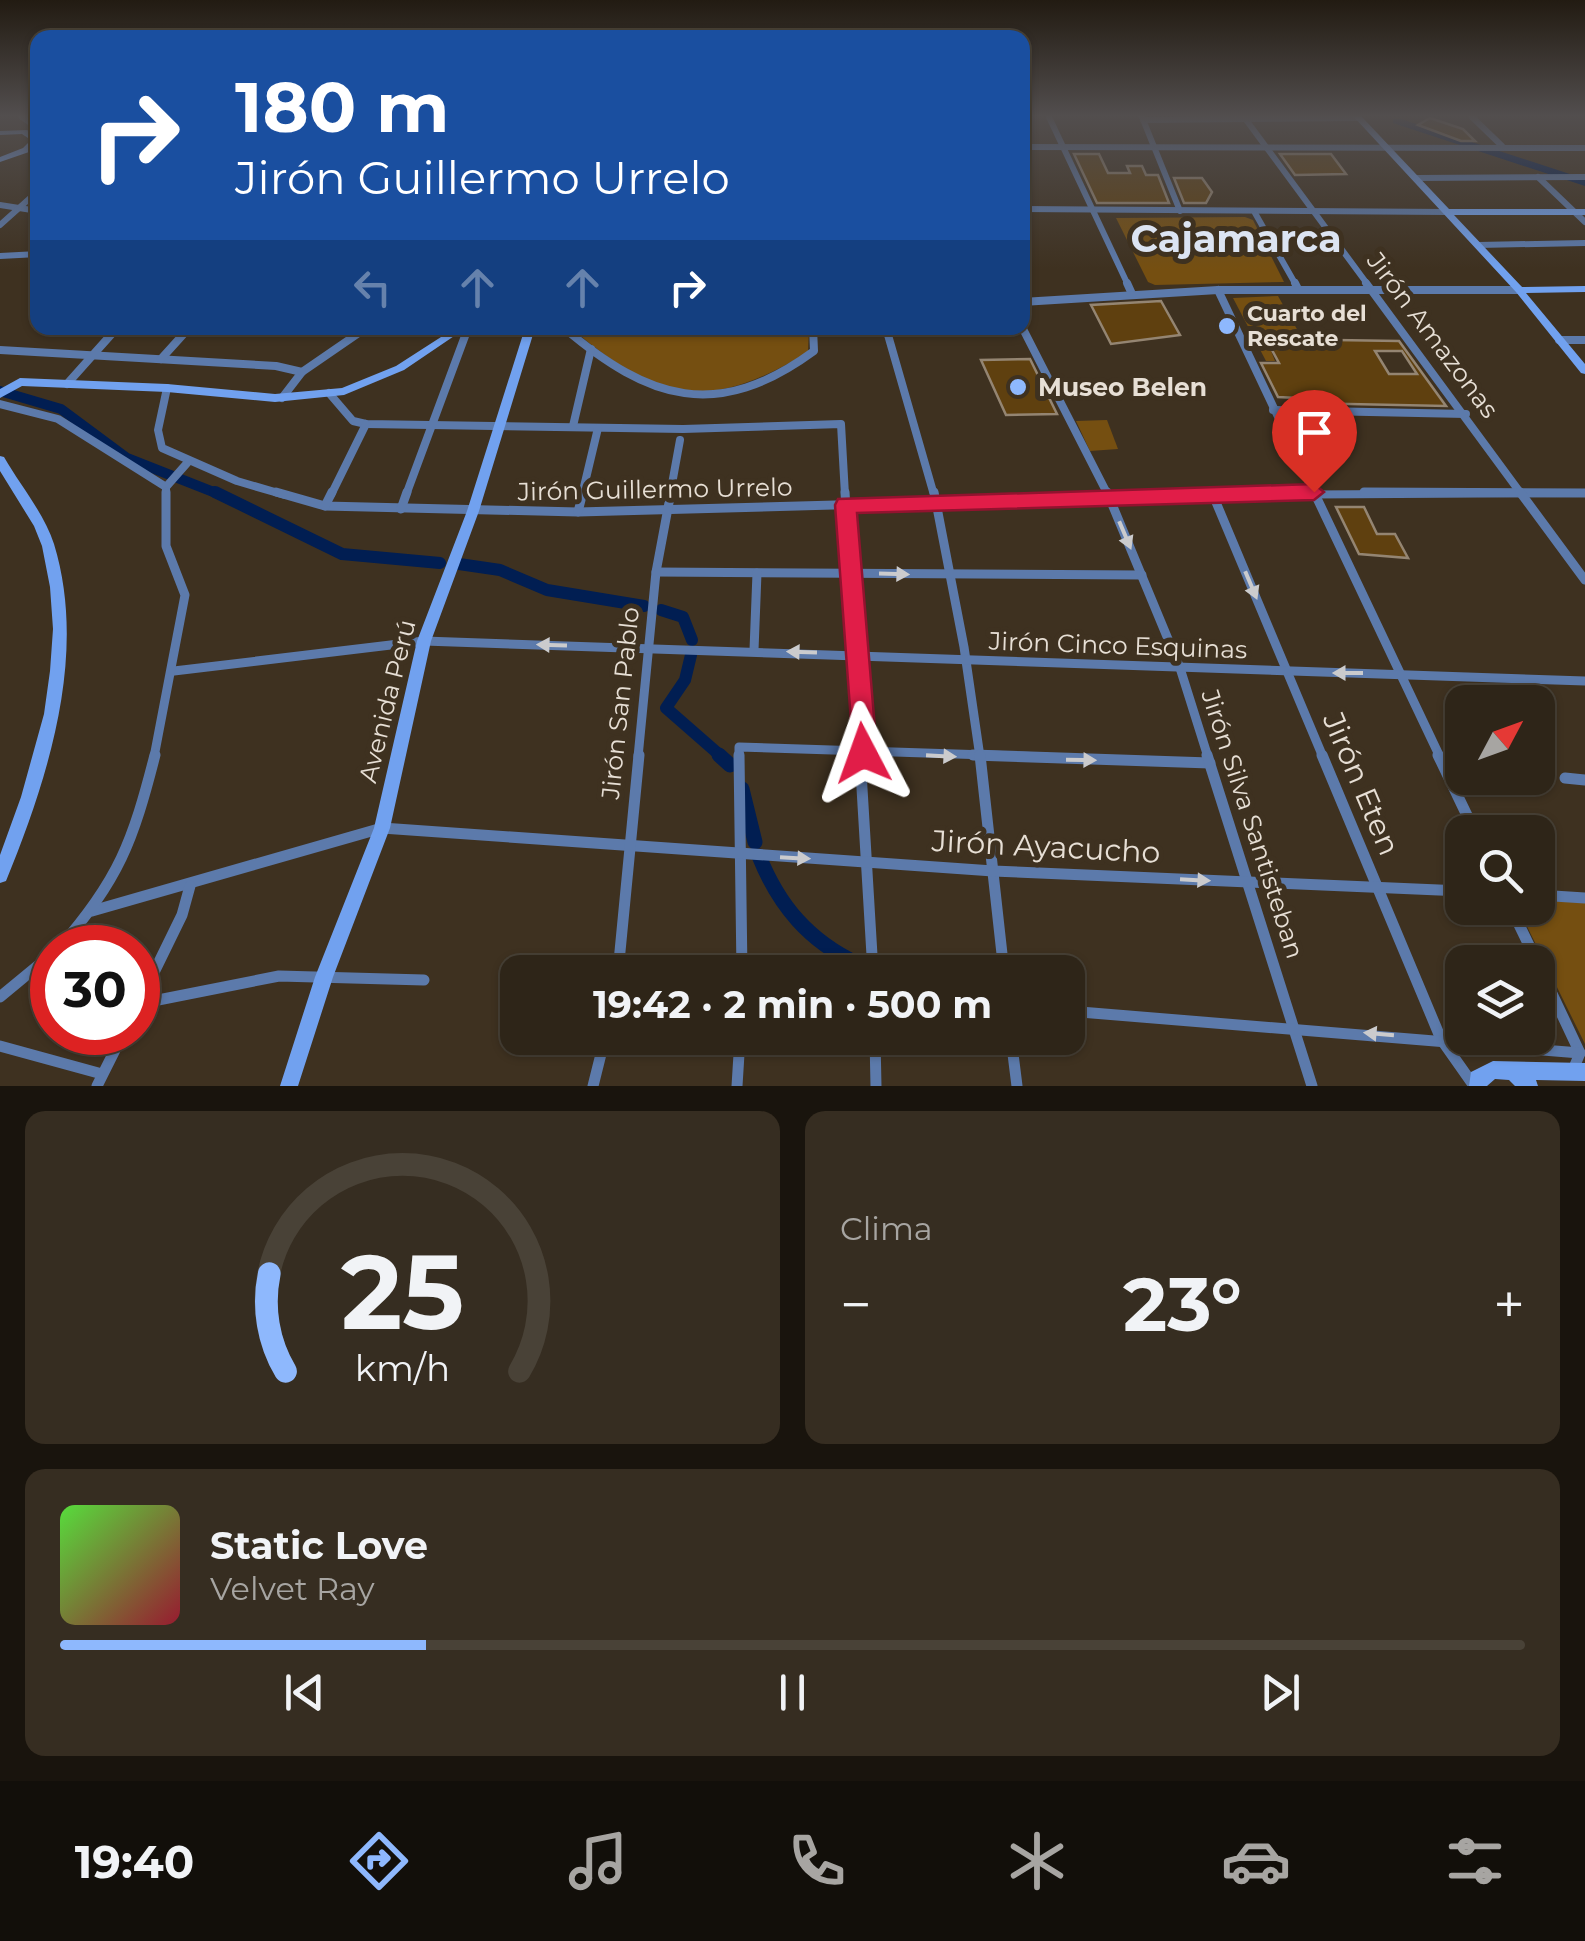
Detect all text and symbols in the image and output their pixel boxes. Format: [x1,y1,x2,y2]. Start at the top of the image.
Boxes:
text: 180 m [235,64,449,150]
icon: right [70,70,200,200]
text: Jirón Guillermo Urrelo [235,150,730,205]
district label: Cajamarca [1130,215,1342,262]
street label: Jirón Amazonas [1360,246,1505,424]
icon: left [345,260,400,315]
icon: ahead [450,260,505,315]
icon: ahead [555,260,610,315]
icon: right [660,260,715,315]
place label: Cuarto del Rescate [1247,300,1367,352]
marker: Cuarto del Rescate [1216,315,1238,337]
place label: Museo Belen [1038,372,1207,402]
marker: Museo Belen [1007,376,1029,398]
pin [1272,390,1357,493]
icon: arrive [1287,405,1342,460]
street label: Jirón Guillermo Urrelo [516,472,793,506]
one-way arrow [1118,520,1134,550]
one-way arrow [878,566,910,582]
one-way arrow [1243,570,1259,600]
street label: Jirón San Pablo [595,605,645,802]
street label: Avenida Perú [352,616,422,786]
street label: Jirón Cinco Esquinas [987,625,1248,665]
one-way arrow [535,637,567,653]
one-way arrow [785,643,817,659]
one-way arrow [1331,665,1363,681]
street label: Jirón Silva Santisteban [1195,685,1311,962]
north arrow [1445,685,1555,795]
map controls [1445,685,1555,1055]
position arrow [811,701,915,805]
street label: Jirón Eten [1314,706,1408,861]
one-way arrow [925,749,957,765]
one-way arrow [1066,752,1098,768]
button: search [1445,815,1555,925]
street label: Jirón Ayacucho [930,822,1161,871]
one-way arrow [780,850,812,866]
one-way arrow [1180,872,1212,888]
speed limit sign: 30 [30,925,160,1055]
button: layers [1445,945,1555,1055]
text: 19:42 · 2 min · 500 m [593,981,992,1028]
one-way arrow [1362,1025,1394,1041]
text: Clima [840,1209,933,1248]
text: 25 [341,1228,464,1355]
text: 23° [1123,1258,1242,1350]
text: − [840,1271,872,1338]
text: + [1493,1271,1525,1338]
text: km/h [355,1346,450,1390]
text: Static Love [210,1522,428,1569]
text: Velvet Ray [210,1569,375,1608]
icon: previous [277,1665,332,1720]
icon: pause [765,1665,820,1720]
icon: next [1253,1665,1308,1720]
icon: directions [344,1826,414,1896]
icon: music [563,1826,633,1896]
icon: phone [782,1826,852,1896]
icon: climate [1002,1826,1072,1896]
icon: car [1221,1826,1291,1896]
icon: filters [1440,1826,1510,1896]
text: 19:40 [75,1834,194,1889]

